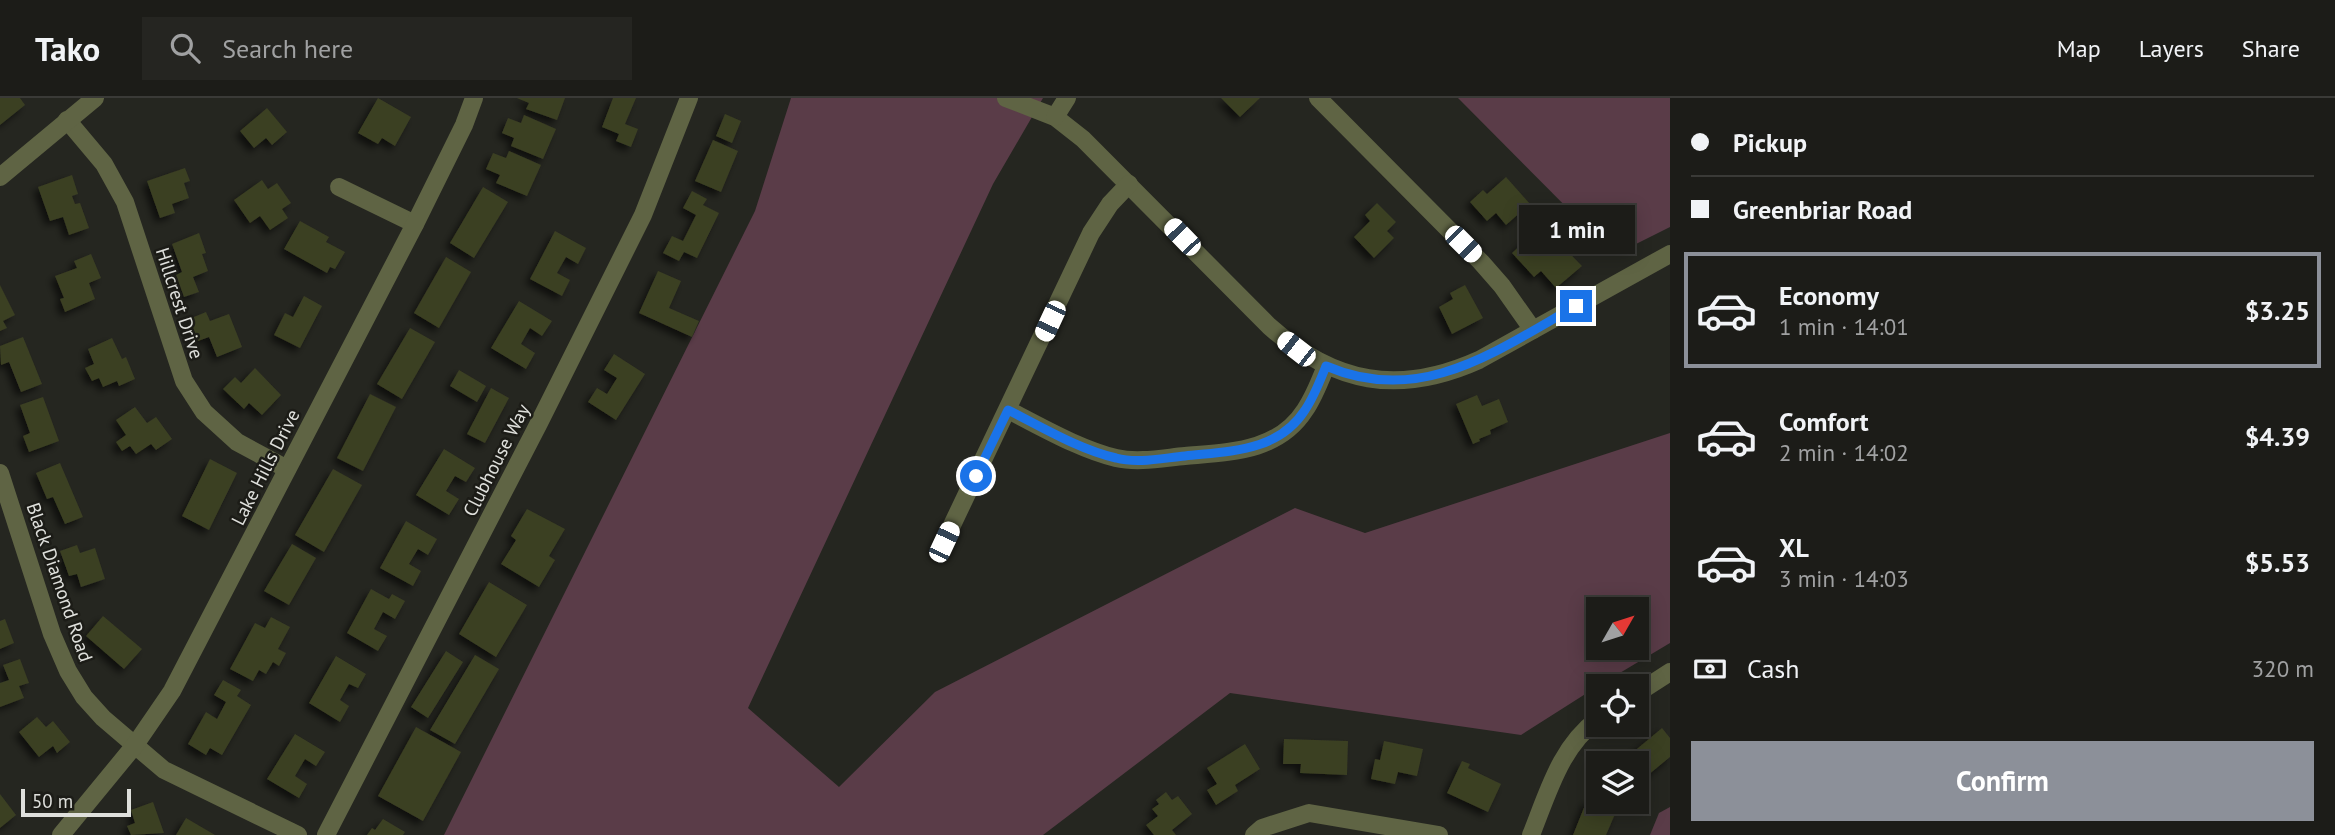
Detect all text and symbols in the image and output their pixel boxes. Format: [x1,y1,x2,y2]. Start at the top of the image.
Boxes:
search box [142,17,632,80]
text: Tako [35,27,100,70]
icon: search [166,29,204,67]
text: Search here [222,32,353,65]
text: Map [2057,33,2101,64]
text: Layers [2139,33,2204,64]
text: Share [2242,33,2300,64]
text: Pickup [1733,126,1807,159]
text: Greenbriar Road [1733,193,1912,226]
callout: 1 min [1518,204,1634,254]
car [1160,215,1205,259]
text: 1 min [1549,215,1605,244]
car [1441,222,1486,266]
street label: Hillcrest Drive [151,244,209,362]
icon: car [1695,279,1758,342]
text: Economy [1779,279,1879,312]
route end [1560,290,1592,322]
text: $3.25 [2245,294,2310,327]
car [1032,298,1069,344]
text: 1 min · 14:01 [1779,312,1909,341]
car [1273,328,1320,370]
street label: Clubhouse Way [457,399,535,520]
street label: Lake Hills Drive [225,405,305,529]
icon: car [1695,405,1758,468]
text: Comfort [1779,405,1869,438]
text: $4.39 [2245,420,2310,453]
text: 2 min · 14:02 [1779,438,1909,467]
route start [960,460,992,492]
street label: Black Diamond Road [22,499,98,665]
car [926,519,963,565]
icon: car [1695,531,1758,594]
text: XL [1779,531,1809,564]
text: $5.53 [2245,546,2310,579]
text: 3 min · 14:03 [1779,564,1909,593]
north arrow [1586,597,1648,660]
map controls [1586,597,1649,814]
icon: cash [1691,650,1729,688]
text: Cash [1747,652,1799,685]
text: 320 m [2252,654,2314,683]
button: locate [1586,674,1649,737]
button: Confirm [1691,741,2314,821]
button: layers [1586,751,1649,814]
scale bar [21,786,131,818]
text: 50 m [32,789,73,813]

